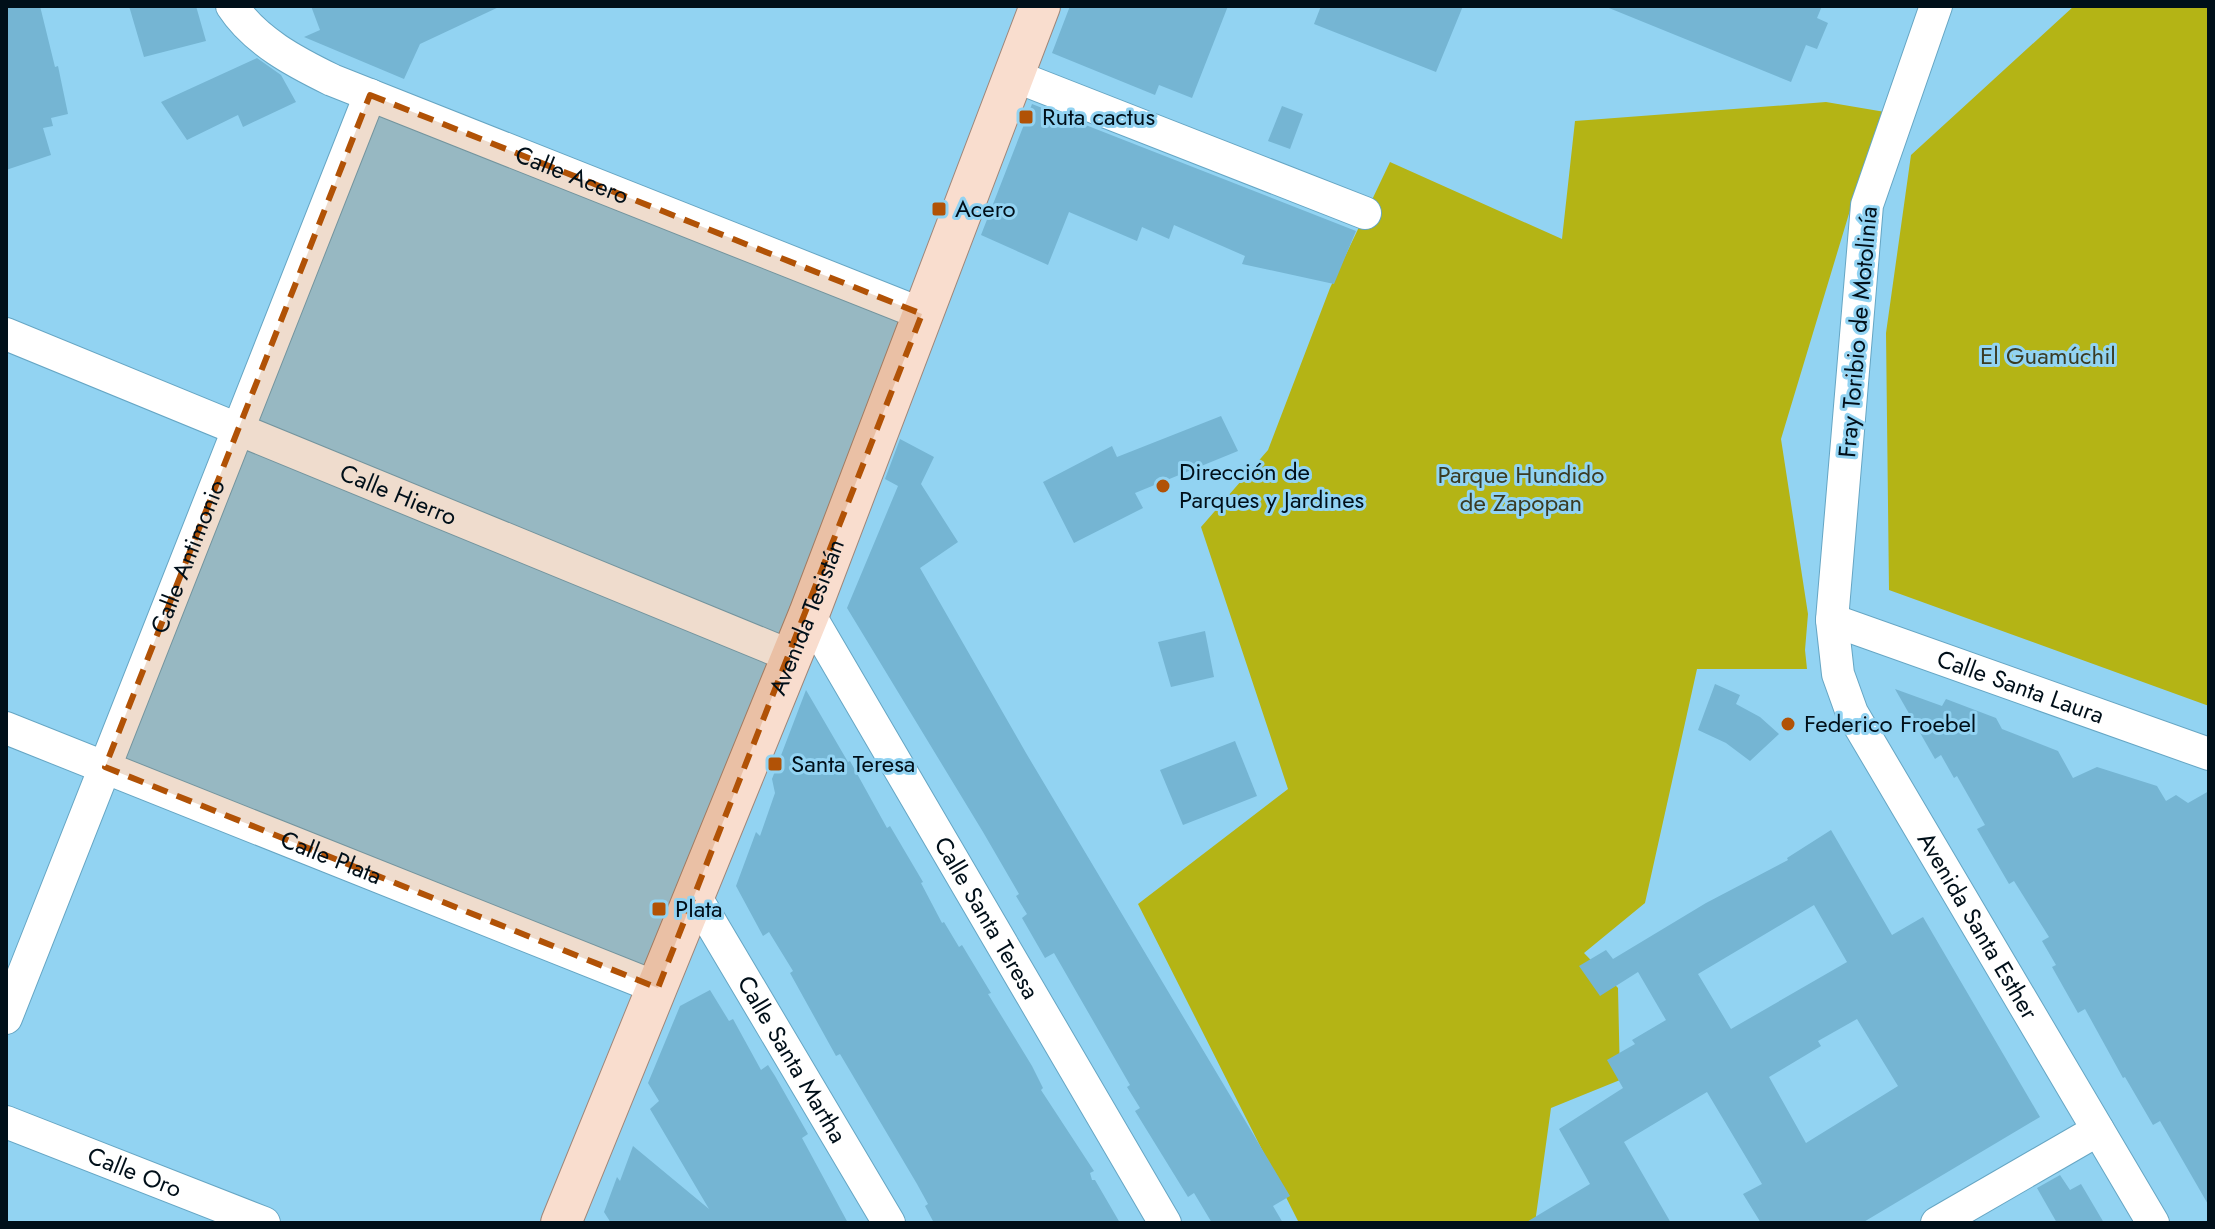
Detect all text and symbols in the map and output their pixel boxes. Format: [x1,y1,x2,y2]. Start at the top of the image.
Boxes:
place label: Ruta cactus [1042,99,1155,134]
marker: Ruta cactus [1017,108,1035,126]
street label: Calle Acero [510,136,634,213]
place label: Acero [955,191,1016,226]
marker: Acero [930,200,948,218]
street label: Fray Toribio de Motolinía [1829,205,1886,459]
park label: El Guamúchil [1980,338,2116,373]
place label: Dirección de Parques y Jardines [1179,454,1364,517]
street label: Calle Hierro [335,455,462,534]
park label: Parque Hundido de Zapopan [1438,457,1604,520]
street label: Calle Antimonio [141,474,234,639]
marker: Dirección de Parques y Jardines [1154,477,1172,495]
street label: Avenida Tesistán [760,534,853,700]
street label: Calle Santa Laura [1932,641,2109,732]
place label: Federico Froebel [1804,706,1976,741]
marker: Federico Froebel [1779,715,1797,733]
place label: Santa Teresa [791,746,915,781]
marker: Santa Teresa [766,755,784,773]
street label: Calle Plata [275,821,387,893]
street label: Avenida Santa Esther [1909,825,2047,1027]
street label: Calle Santa Teresa [926,830,1048,1006]
place label: Plata [675,891,723,926]
marker: Plata [650,900,668,918]
street label: Calle Santa Martha [729,969,856,1150]
street label: Calle Oro [82,1138,187,1206]

